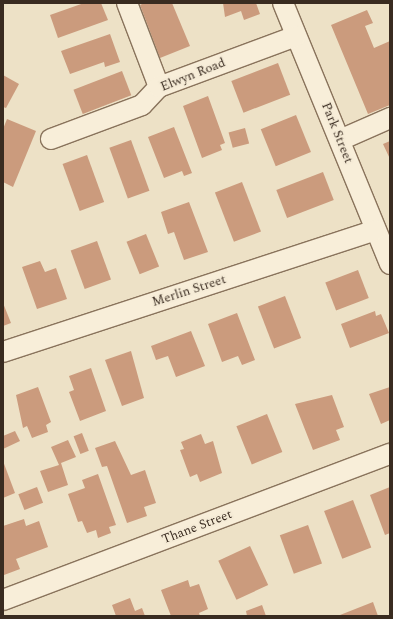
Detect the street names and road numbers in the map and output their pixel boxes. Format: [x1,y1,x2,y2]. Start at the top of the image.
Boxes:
street label: Elwyn Road [158,55,228,95]
street label: Park Street [318,100,356,166]
street label: Merlin Street [150,272,228,310]
street label: Thane Street [160,506,234,548]

